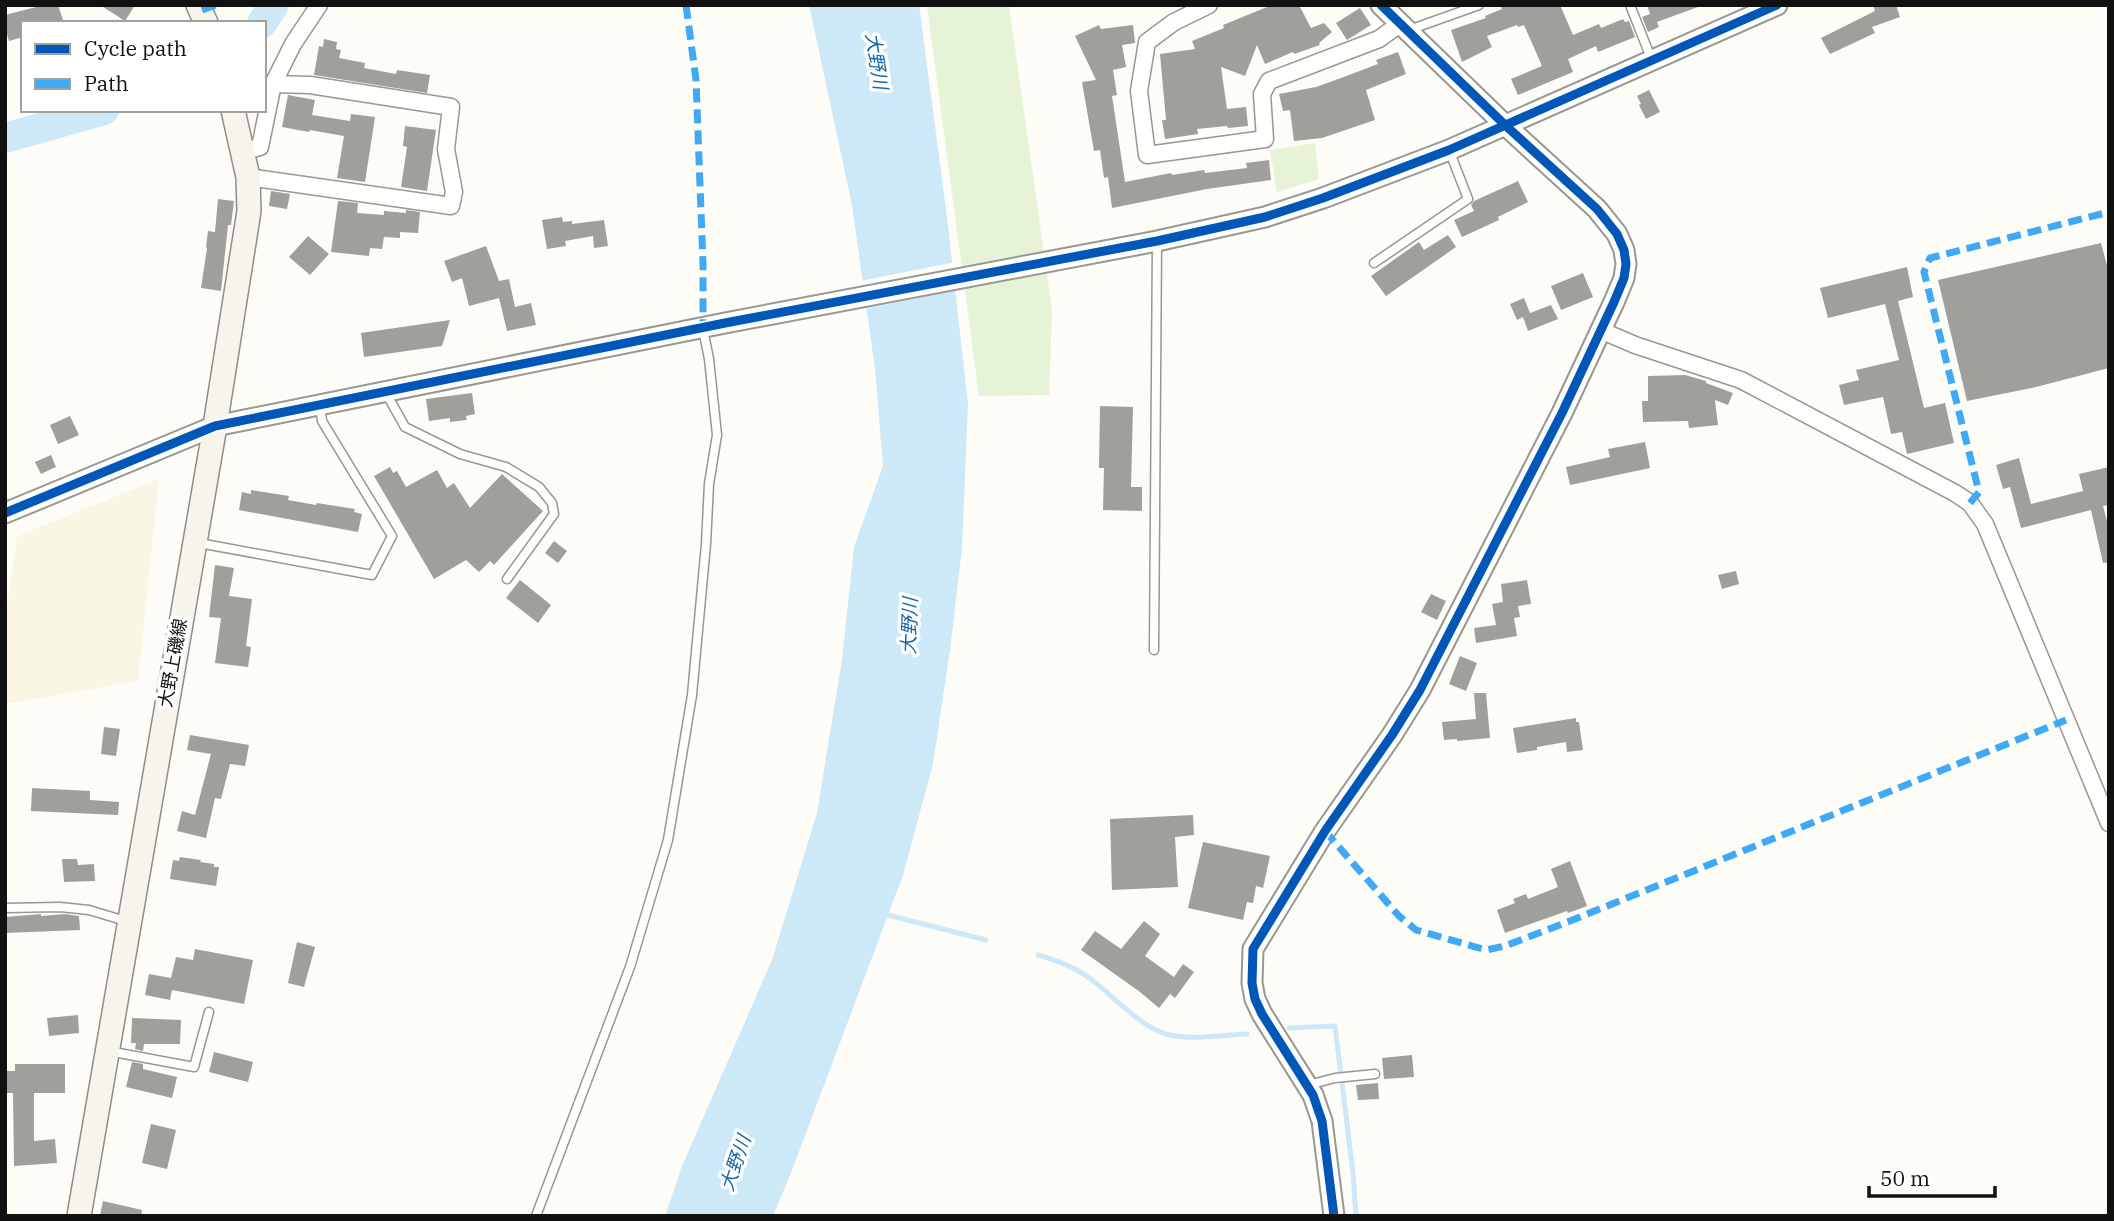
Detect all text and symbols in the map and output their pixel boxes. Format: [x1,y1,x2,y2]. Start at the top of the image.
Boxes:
legend [21,21,266,112]
water label: 大野川 [861,31,894,93]
text: Cycle path [84,34,187,62]
text: Path [84,69,129,97]
water label: 大野川 [896,595,922,655]
street label: 大野上磯線 [153,617,192,709]
water label: 大野川 [714,1130,756,1194]
scale bar [1869,1154,1995,1198]
text: 50 m [1880,1164,1930,1192]

